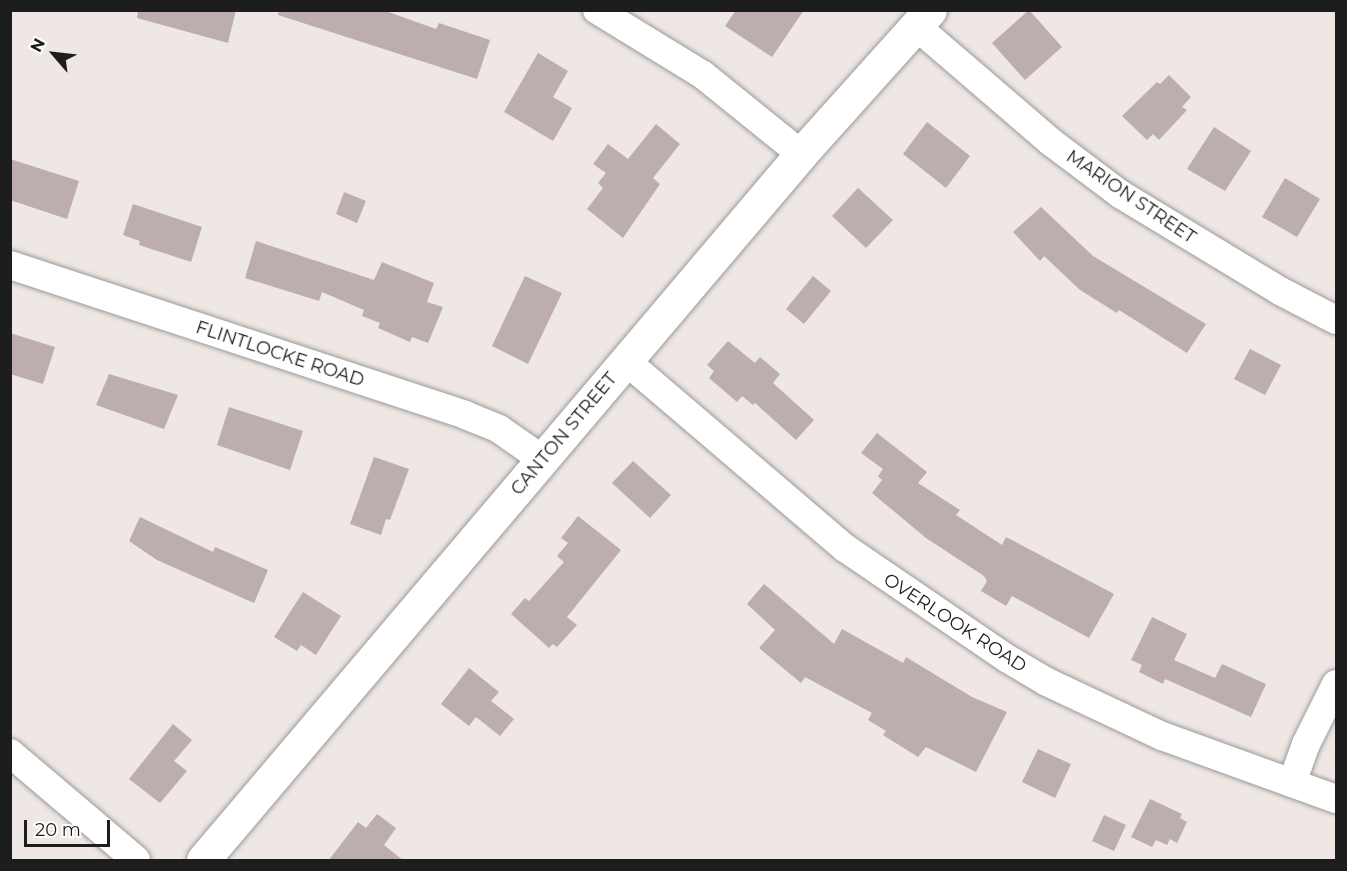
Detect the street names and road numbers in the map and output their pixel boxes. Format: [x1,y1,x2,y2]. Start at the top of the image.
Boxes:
street label: MARION STREET [1062,146,1200,248]
street label: FLINTLOCKE ROAD [193,317,367,391]
street label: CANTON STREET [506,368,622,500]
street label: OVERLOOK ROAD [880,569,1030,677]

